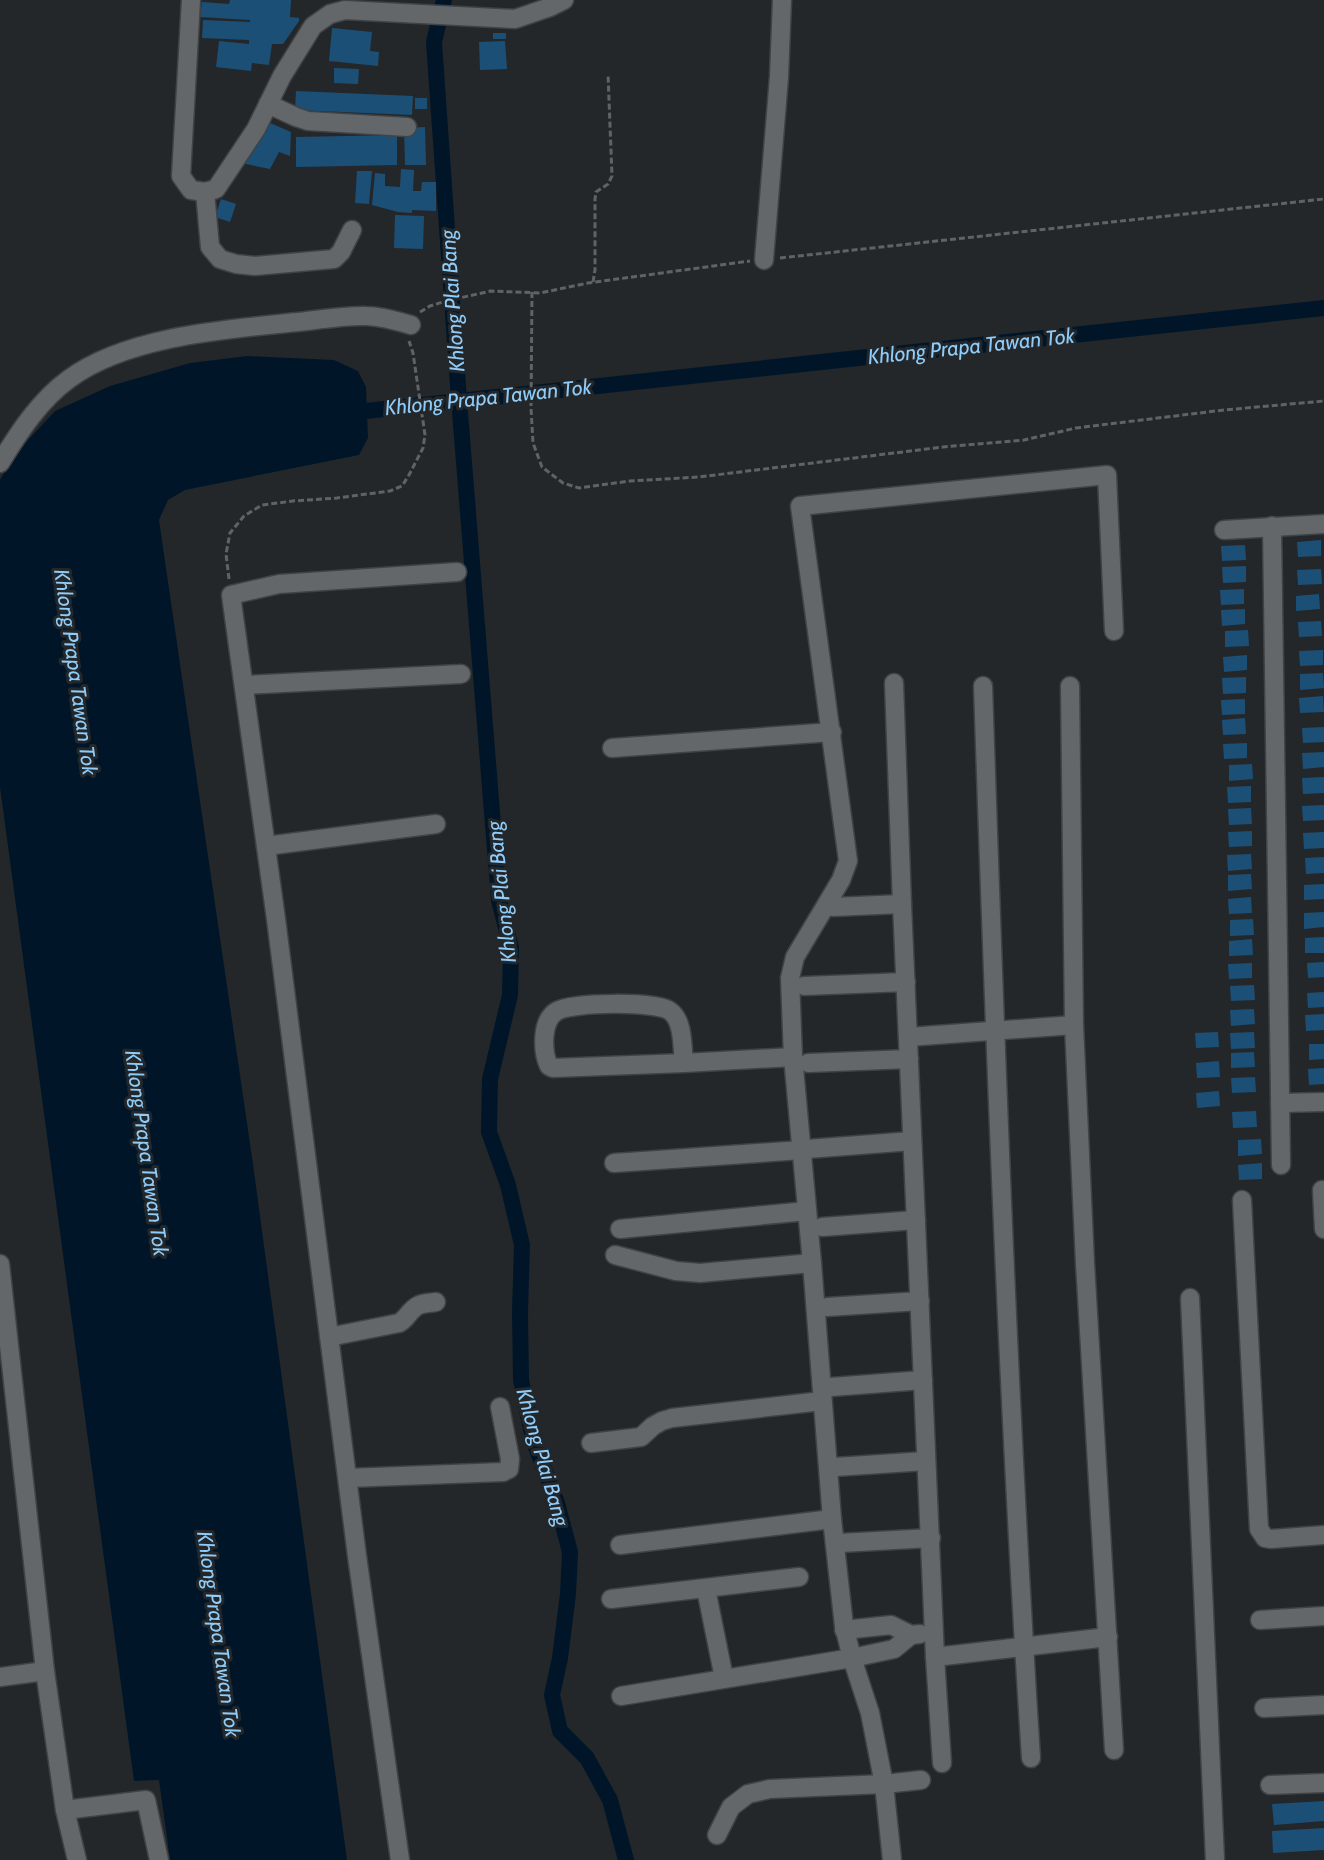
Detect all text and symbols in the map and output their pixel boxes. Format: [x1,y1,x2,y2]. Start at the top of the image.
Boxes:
water label: Khlong Plai Bang [434,228,469,373]
water label: Khlong Prapa Tawan Tok [866,323,1077,369]
water label: Khlong Prapa Tawan Tok [383,374,594,420]
water label: Khlong Prapa Tawan Tok [49,567,103,778]
water label: Khlong Plai Bang [481,819,521,964]
water label: Khlong Prapa Tawan Tok [120,1048,174,1259]
water label: Khlong Plai Bang [511,1385,575,1530]
water label: Khlong Prapa Tawan Tok [192,1529,246,1740]

